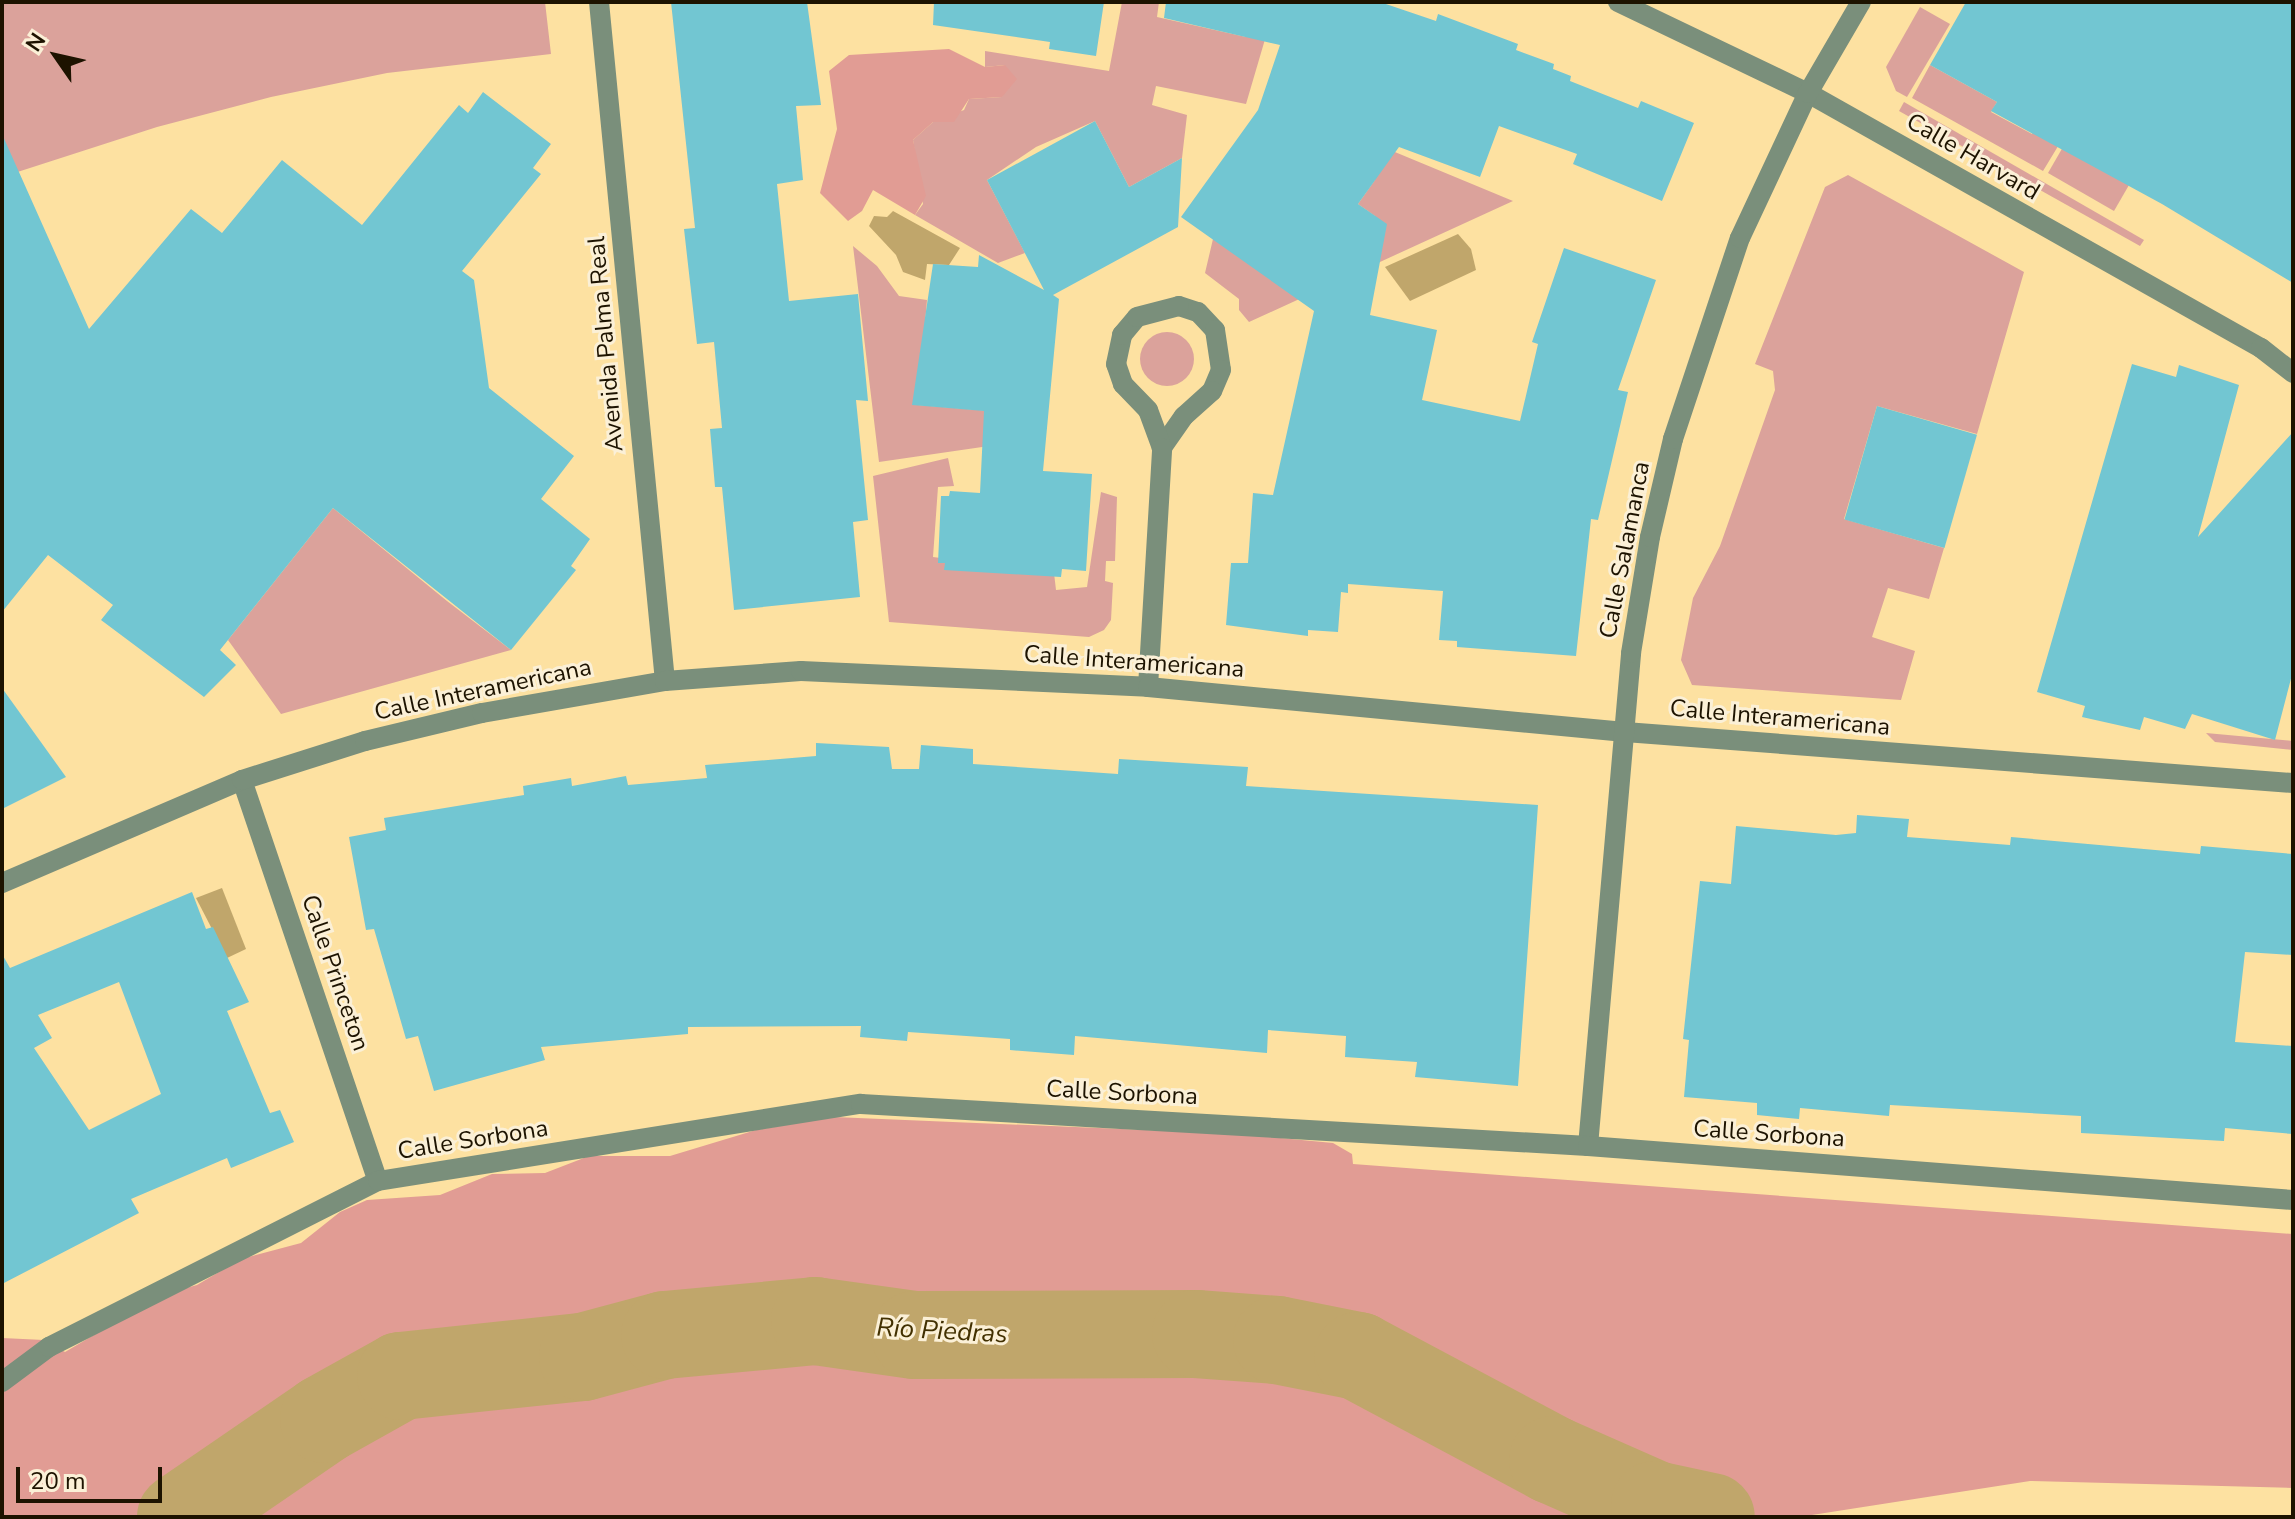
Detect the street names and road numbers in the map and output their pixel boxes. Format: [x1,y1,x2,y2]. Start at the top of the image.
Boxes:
street label: Calle Harvard [1901,107,2045,207]
street label: Avenida Palma Real [582,235,630,453]
street label: Calle Salamanca [1594,459,1656,641]
street label: Calle Interamericana [1023,640,1245,684]
street label: Calle Interamericana [372,653,594,727]
street label: Calle Interamericana [1669,694,1891,742]
street label: Calle Princeton [295,891,375,1055]
street label: Calle Sorbona [1045,1075,1199,1111]
street label: Calle Sorbona [396,1114,550,1166]
street label: Calle Sorbona [1692,1114,1846,1154]

